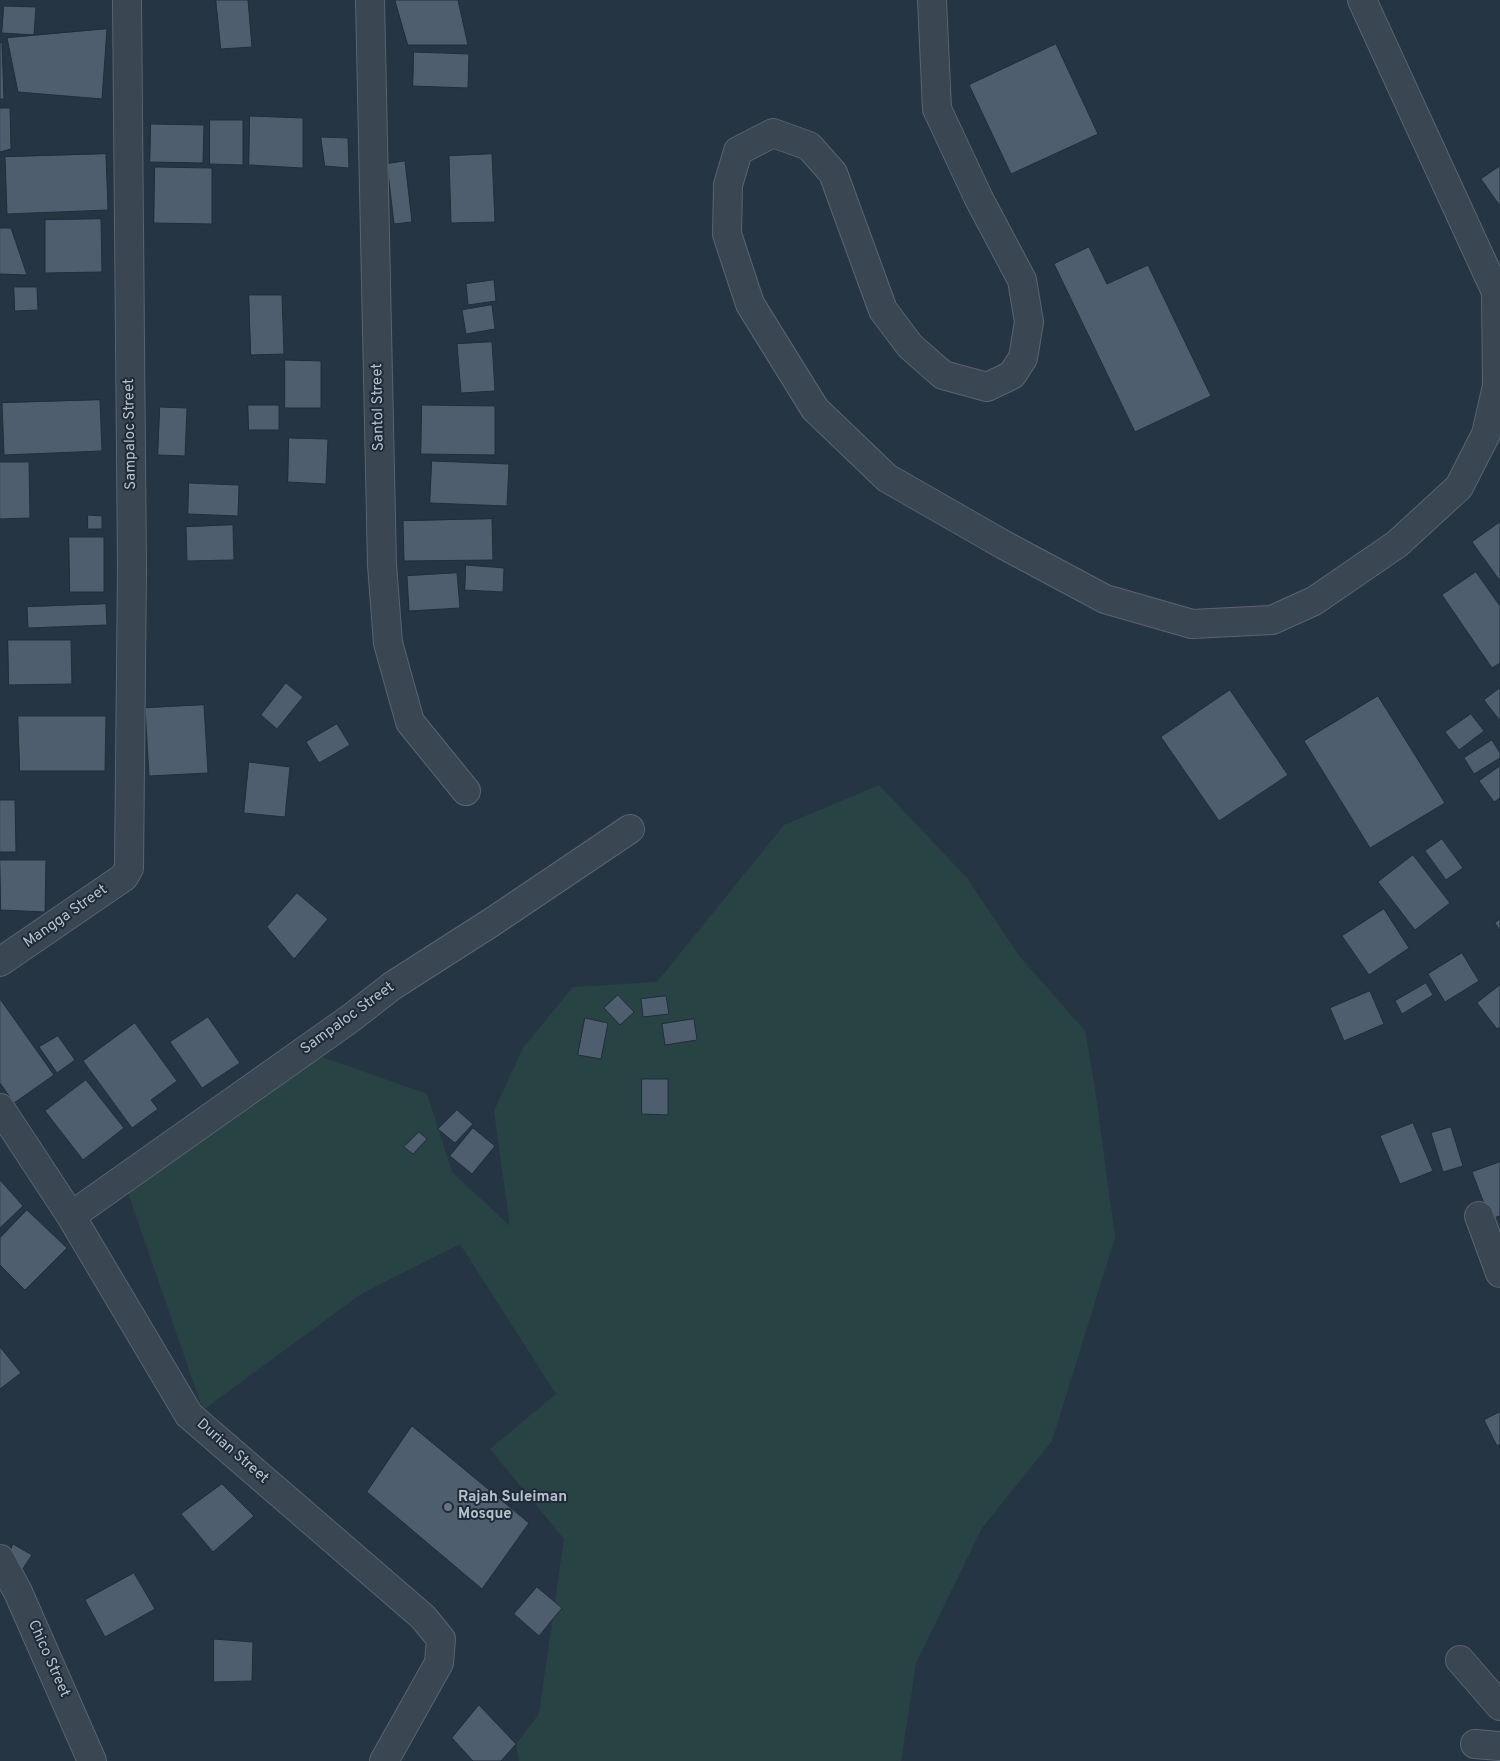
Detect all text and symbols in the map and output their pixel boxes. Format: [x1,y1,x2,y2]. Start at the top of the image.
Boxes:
street label: Santol Street [369,363,389,451]
street label: Sampaloc Street [121,378,141,490]
street label: Mangga Street [21,882,111,952]
street label: Sampaloc Street [298,979,398,1059]
street label: Durian Street [192,1416,272,1488]
place label: Rajah Suleiman Mosque [458,1489,567,1524]
marker: Rajah Suleiman Mosque [442,1501,454,1513]
street label: Chico Street [23,1618,73,1700]

